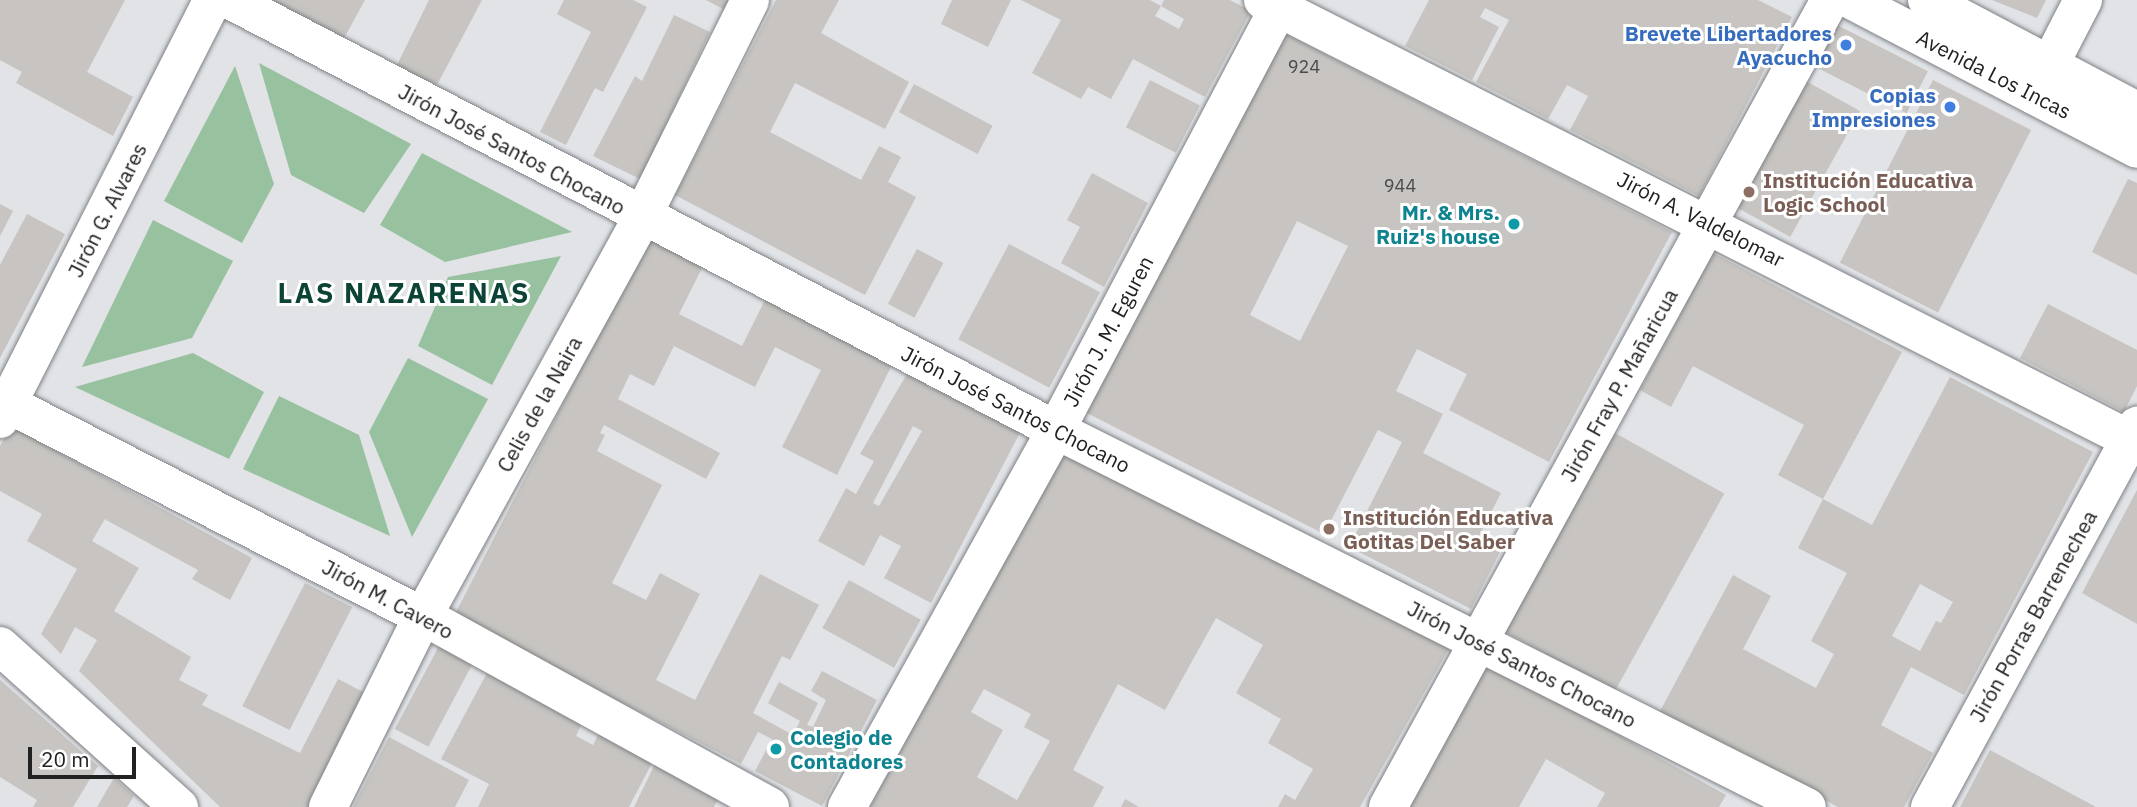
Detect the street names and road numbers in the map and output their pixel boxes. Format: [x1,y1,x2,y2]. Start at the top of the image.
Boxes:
street label: Avenida Los Incas [1913,24,2075,124]
street label: Jirón José Santos Chocano [394,78,630,220]
street label: Jirón G. Alvares [62,139,152,281]
street label: Jirón A. Valdelomar [1613,166,1789,272]
street label: Jirón J. M. Eguren [1058,251,1158,411]
street label: Jirón Fray P. Mañaricua [1555,284,1683,486]
street label: Celis de la Naira [491,332,587,476]
street label: Jirón José Santos Chocano [897,340,1135,478]
street label: Jirón Porras Barrenechea [1964,506,2102,726]
street label: Jirón M. Cavero [318,554,458,644]
street label: Jirón José Santos Chocano [1403,595,1641,733]

